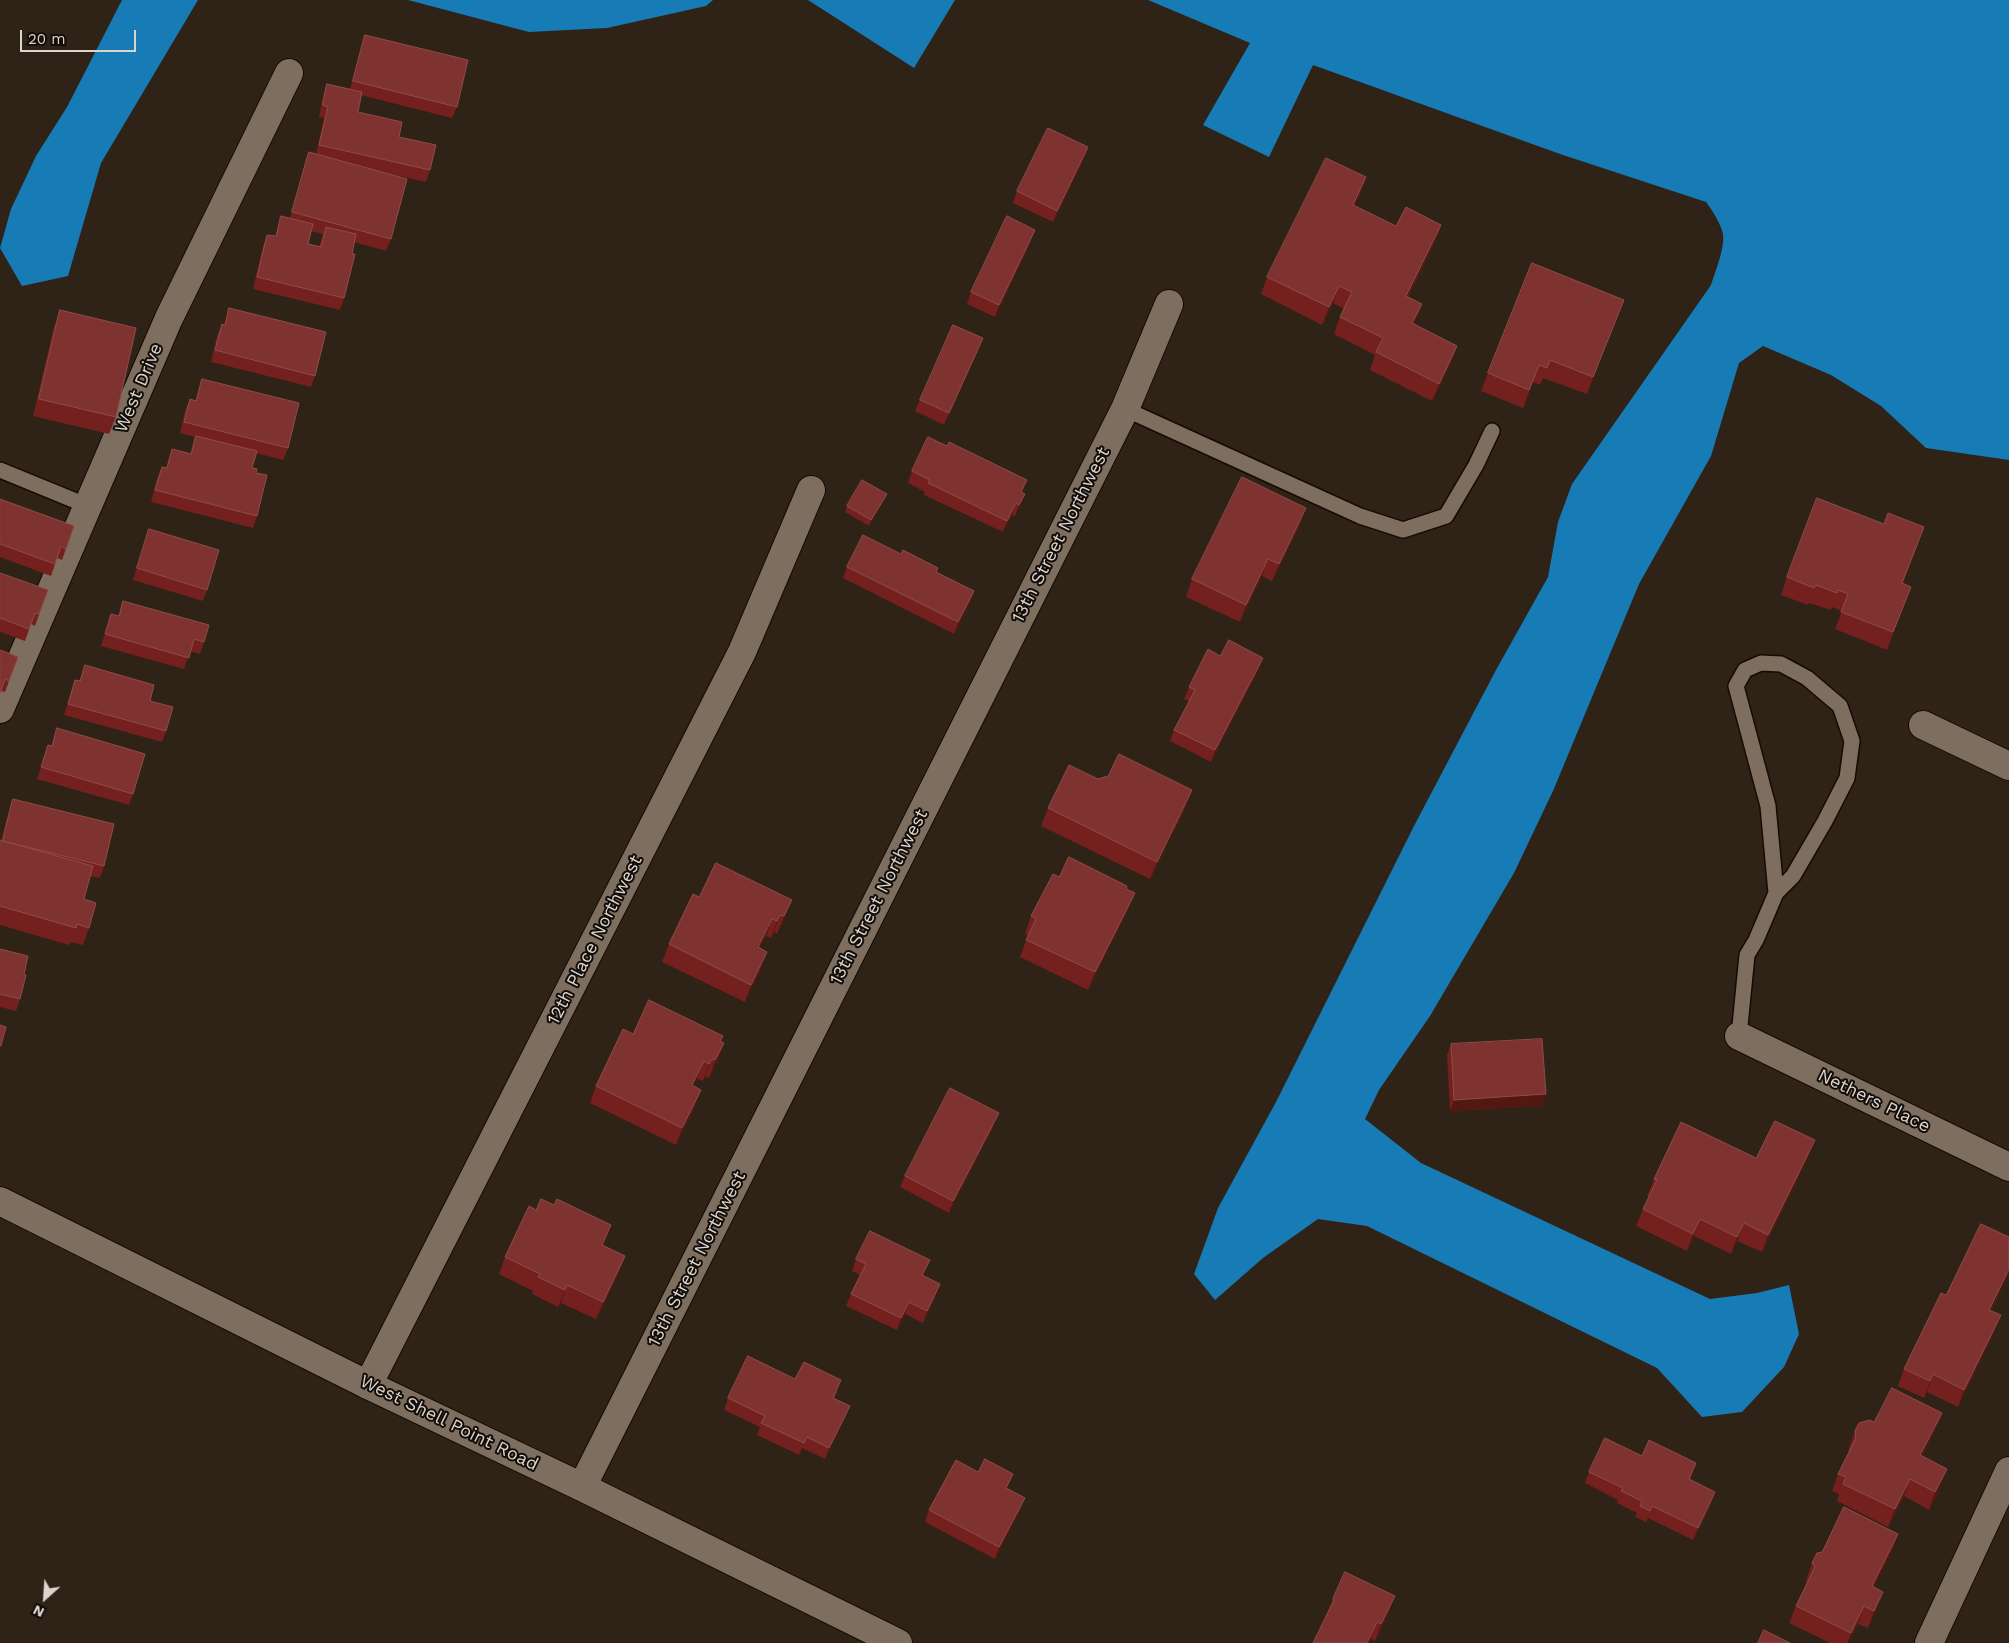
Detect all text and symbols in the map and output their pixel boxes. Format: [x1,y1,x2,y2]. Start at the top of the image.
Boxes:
scale bar [22,20,139,52]
text: 20 m [28,30,66,48]
street label: West Drive [110,340,168,436]
street label: 13th Street Northwest [1007,444,1115,626]
street label: 13th Street Northwest [825,806,933,988]
street label: 12th Place Northwest [543,852,647,1028]
street label: Nethers Place [1814,1065,1934,1137]
street label: 13th Street Northwest [643,1168,751,1350]
street label: West Shell Point Road [356,1370,542,1476]
north arrow [20,1573,70,1623]
text: N [30,1602,47,1621]

